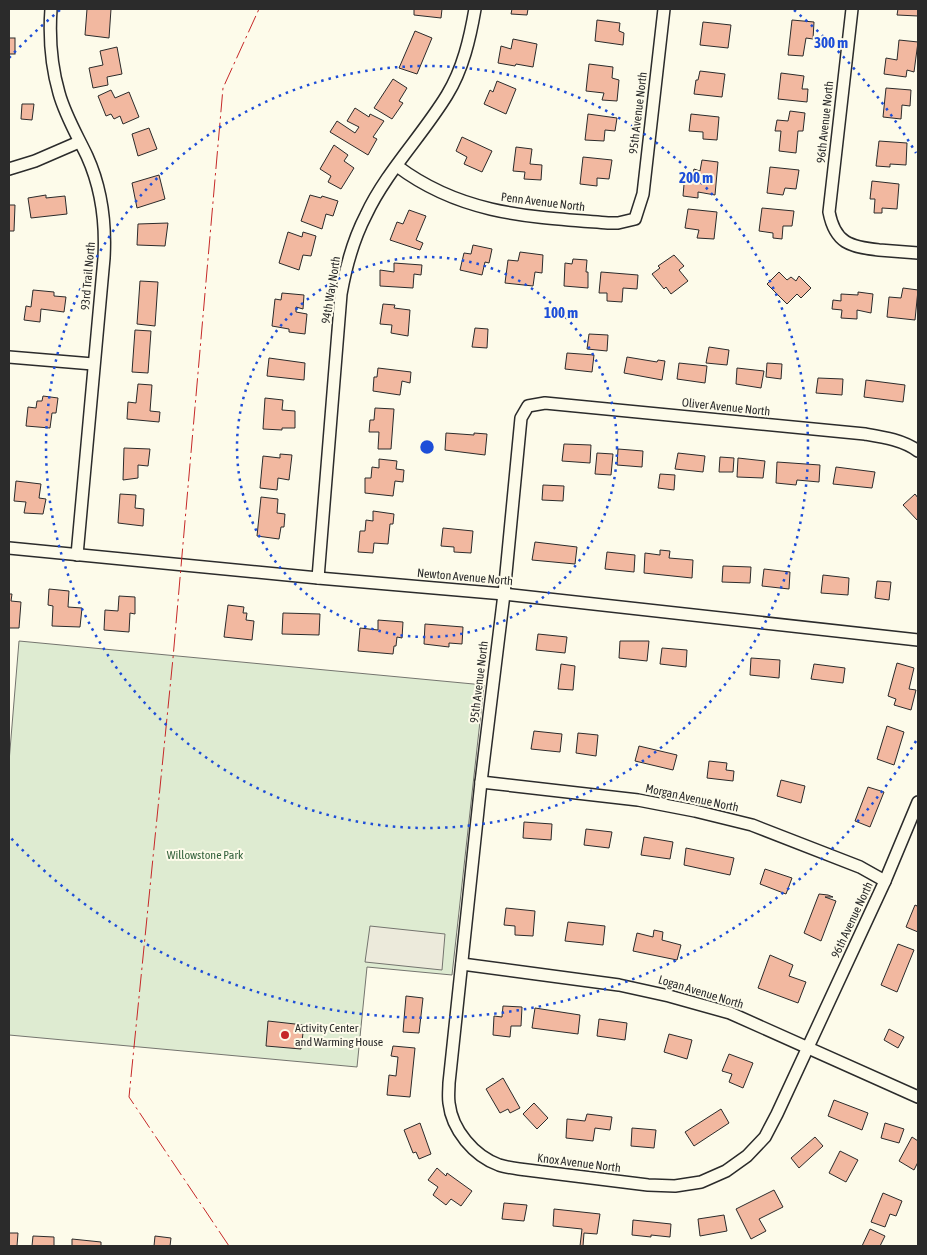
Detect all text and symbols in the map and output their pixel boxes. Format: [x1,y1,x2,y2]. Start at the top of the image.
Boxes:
text: 300 m [814,34,848,51]
street label: 95th Avenue North [626,71,650,155]
street label: 96th Avenue North [814,80,836,164]
text: 200 m [679,169,713,186]
street label: Penn Avenue North [500,190,586,214]
street label: 93rd Trail North [78,241,98,311]
street label: 94th Way North [319,255,343,325]
text: 100 m [544,304,578,321]
street label: Oliver Avenue North [681,395,771,419]
centre of rings [418,438,436,456]
street label: Newton Avenue North [416,566,514,588]
street label: 95th Avenue North [467,640,491,724]
street label: Morgan Avenue North [644,781,740,815]
park label: Willowstone Park [167,848,244,862]
street label: 96th Avenue North [828,880,876,960]
street label: Logan Avenue North [657,972,745,1012]
place label: Activity Center and Warming House [295,1021,383,1049]
marker: Activity Center and Warming House [279,1029,291,1041]
street label: Knox Avenue North [536,1151,622,1175]

